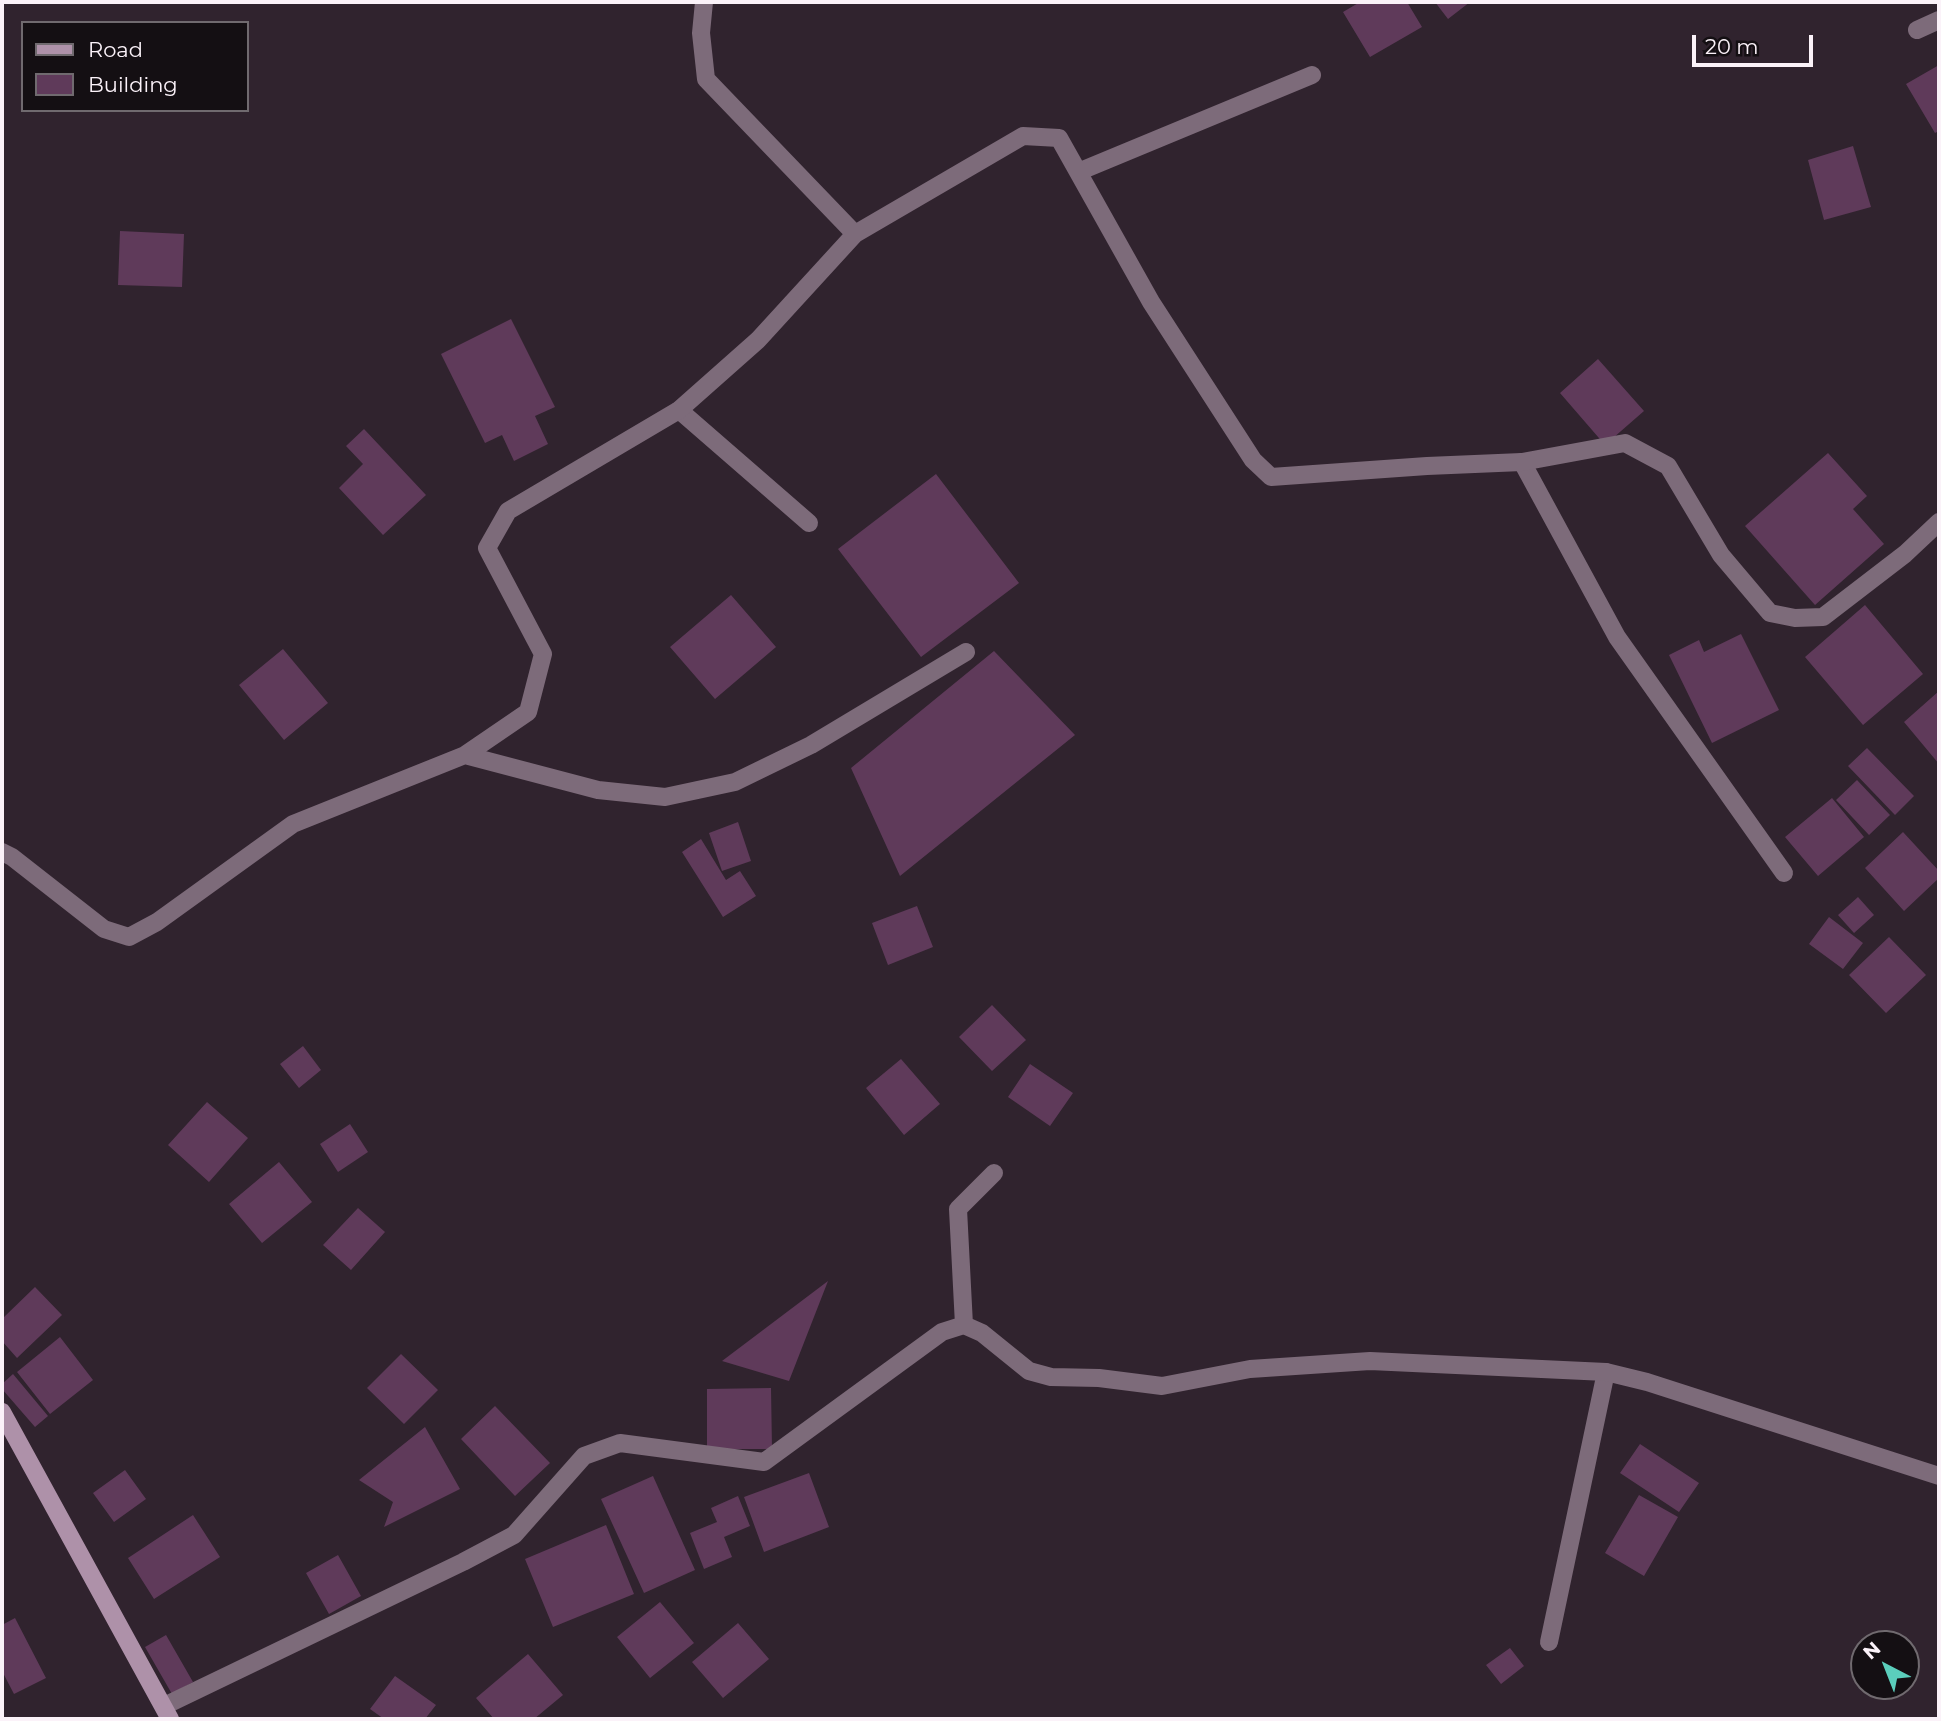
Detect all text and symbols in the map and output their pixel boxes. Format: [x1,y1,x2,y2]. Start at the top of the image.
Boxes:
legend [21,21,248,112]
scale bar [1696,21,1817,65]
text: 20 m [1705,34,1759,59]
text: Road [88,37,143,62]
text: Building [88,72,178,97]
north arrow [1850,1630,1920,1700]
text: N [1859,1637,1885,1664]

